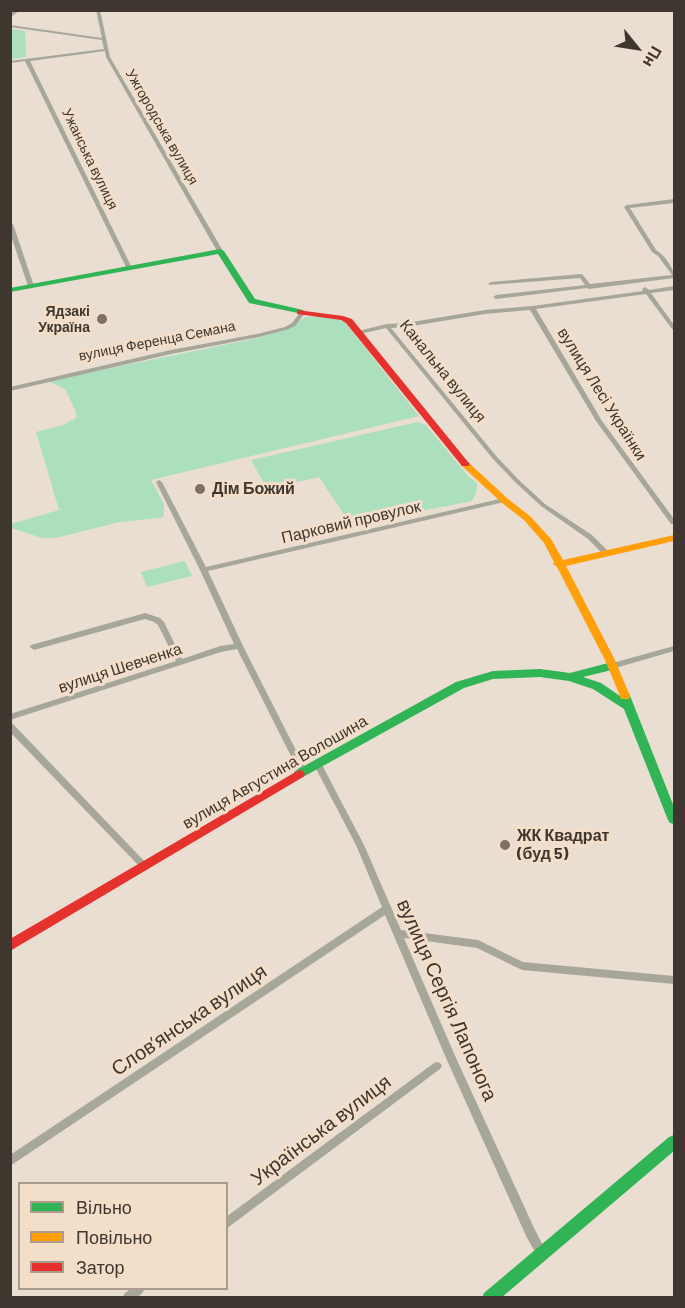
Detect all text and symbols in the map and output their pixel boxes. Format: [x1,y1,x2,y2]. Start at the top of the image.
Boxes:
north arrow [607,18,667,78]
text: Пн [640,43,667,71]
street label: Ужгородська вулиця [122,66,202,188]
street label: Ужанська вулиця [58,106,122,212]
place label: Ядзакі Україна [38,303,90,336]
marker: Ядзакі Україна [95,312,109,326]
street label: Канальна вулиця [396,316,490,426]
street label: вулиця Ференца Семана [77,318,237,364]
street label: вулиця Лесі Українки [553,324,651,464]
place label: Дім Божий [212,479,295,499]
marker: Дім Божий [193,482,207,496]
street label: Парковий провулок [279,497,423,547]
street label: вулиця Шевченка [56,639,184,697]
street label: вулиця Августина Волошина [179,711,371,833]
place label: ЖК Квадрат (буд 5) [517,826,609,864]
marker: ЖК Квадрат (буд 5) [498,838,512,852]
street label: вулиця Сергія Лапонога [392,895,502,1105]
street label: Словʼянська вулиця [107,959,271,1081]
street label: Українська вулиця [246,1070,396,1190]
legend [18,1182,228,1290]
text: Вільно [76,1196,132,1218]
text: Повільно [76,1226,152,1248]
text: Затор [76,1256,125,1278]

